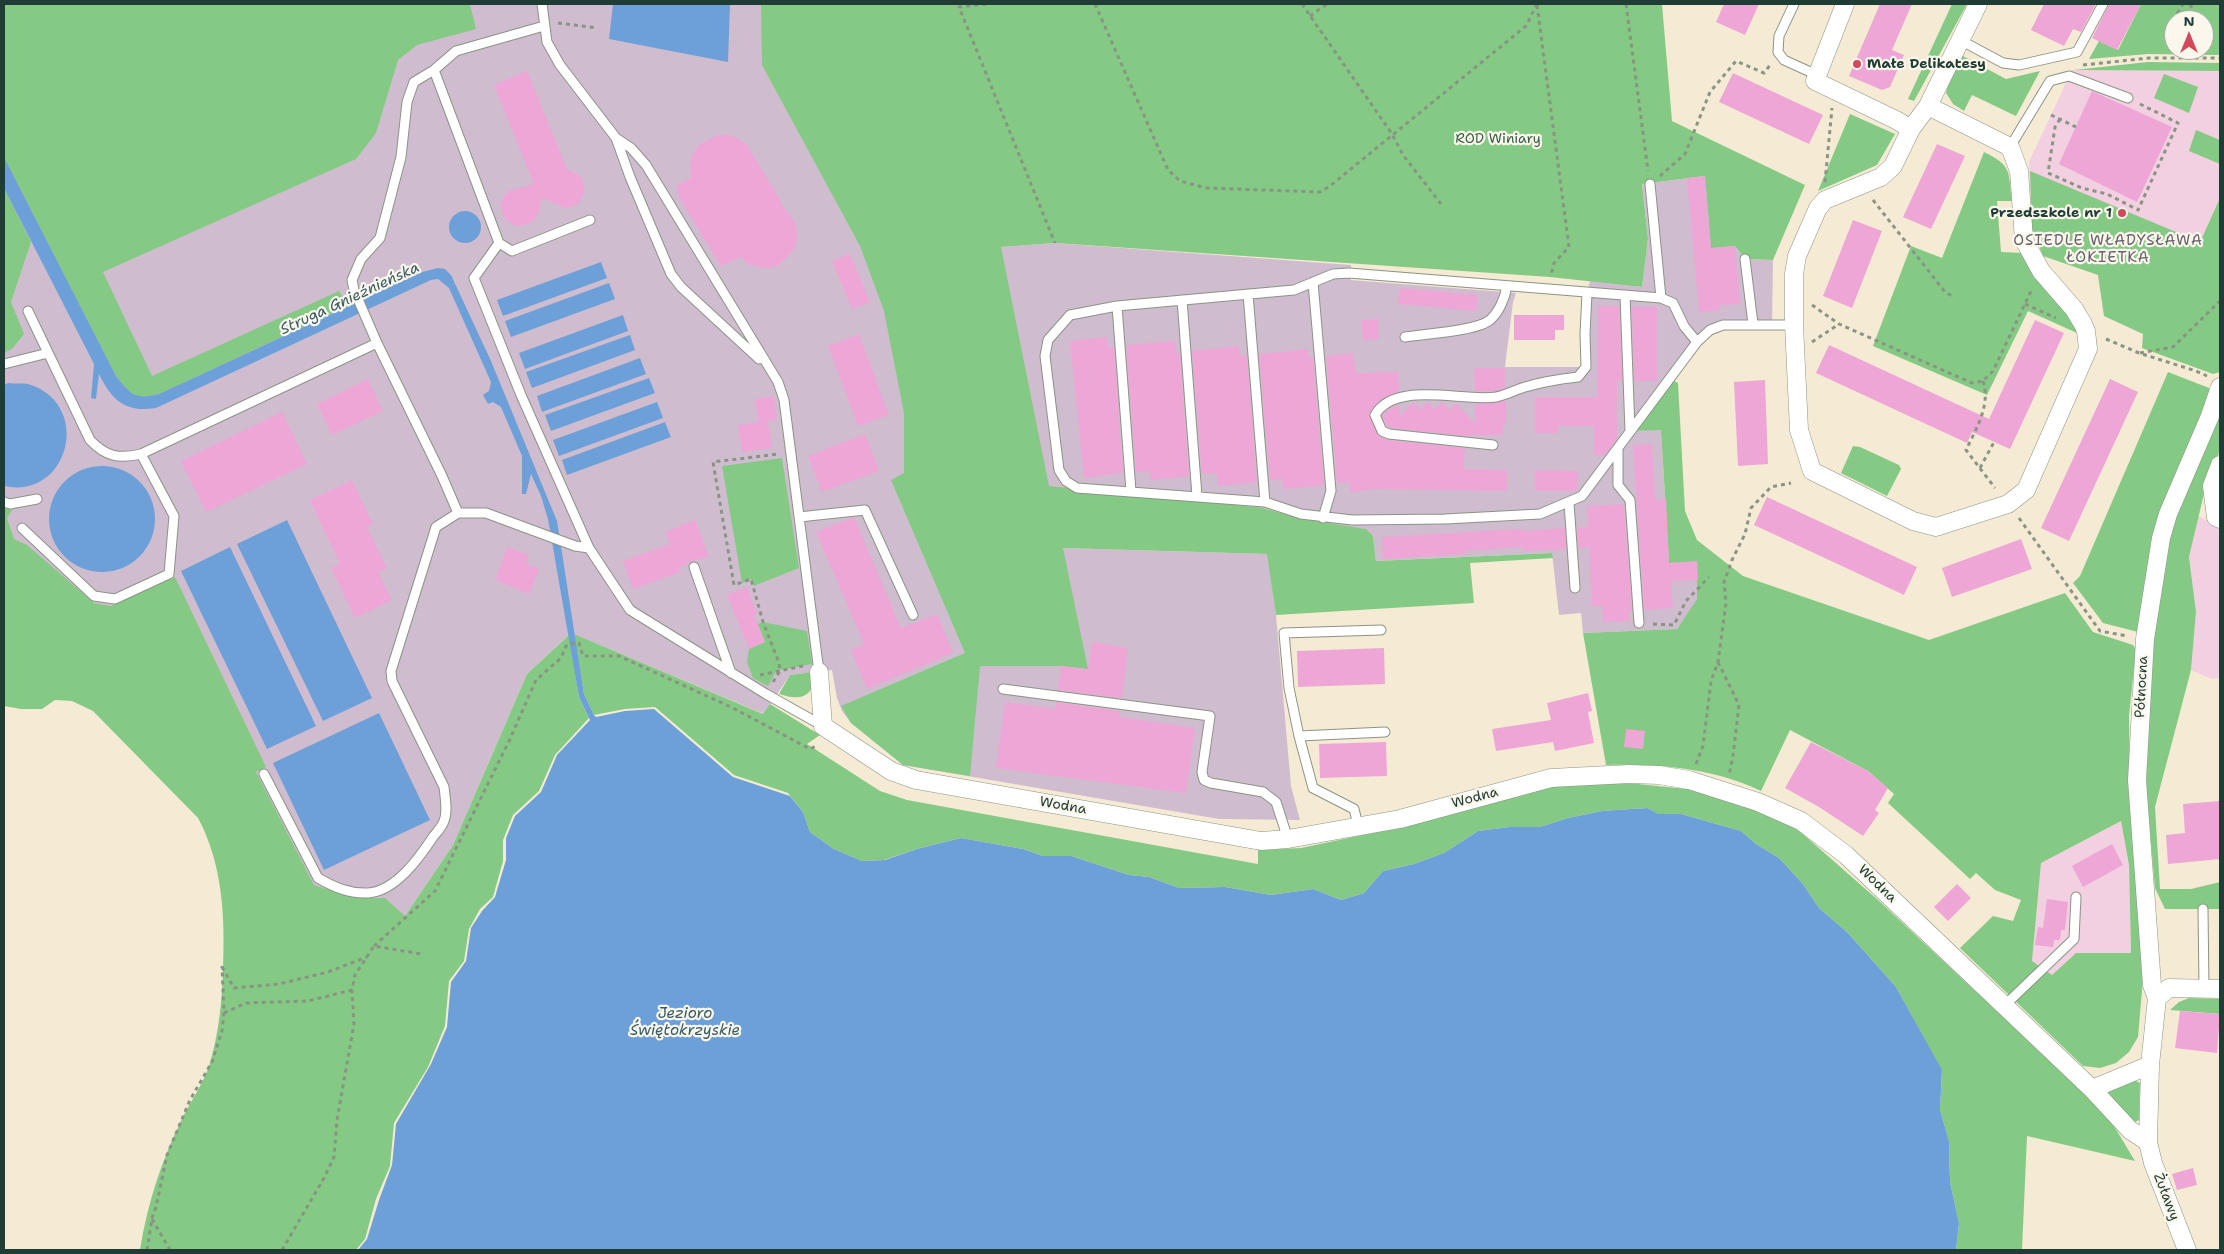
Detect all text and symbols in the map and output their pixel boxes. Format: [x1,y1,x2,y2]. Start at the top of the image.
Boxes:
north arrow [2164,10,2214,60]
text: N [2183,12,2195,30]
place label: Małe Delikatesy [1867,56,1986,72]
marker: Małe Delikatesy [1851,58,1863,70]
park label: ROD Winiary [1455,131,1541,147]
place label: Przedszkole nr 1 [1990,205,2112,221]
marker: Przedszkole nr 1 [2116,207,2128,219]
district label: OSIEDLE WŁADYSŁAWA ŁOKIETKA [2011,232,2205,267]
water label: Struga Gnieźnieńska [278,259,422,339]
street label: Północna [2132,656,2152,718]
street label: Wodna [1450,784,1500,812]
street label: Wodna [1038,794,1088,818]
street label: Wodna [1854,861,1900,907]
water label: Jezioro Świętokrzyskie [630,1005,740,1040]
street label: Żuławy [2149,1171,2183,1223]

